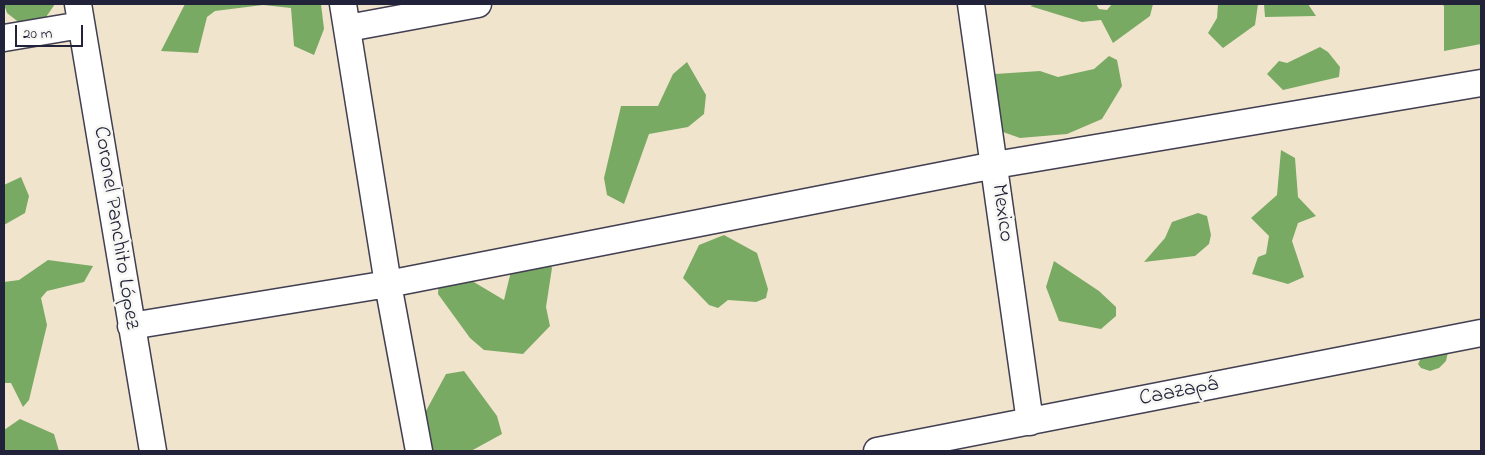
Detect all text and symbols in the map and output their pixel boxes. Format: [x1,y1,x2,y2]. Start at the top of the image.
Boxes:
scale bar [18,15,85,47]
text: 20 m [23,23,52,45]
street label: Coronel Panchito López [86,125,144,331]
street label: Mexico [984,182,1018,244]
street label: Caazapá [1137,372,1221,414]

